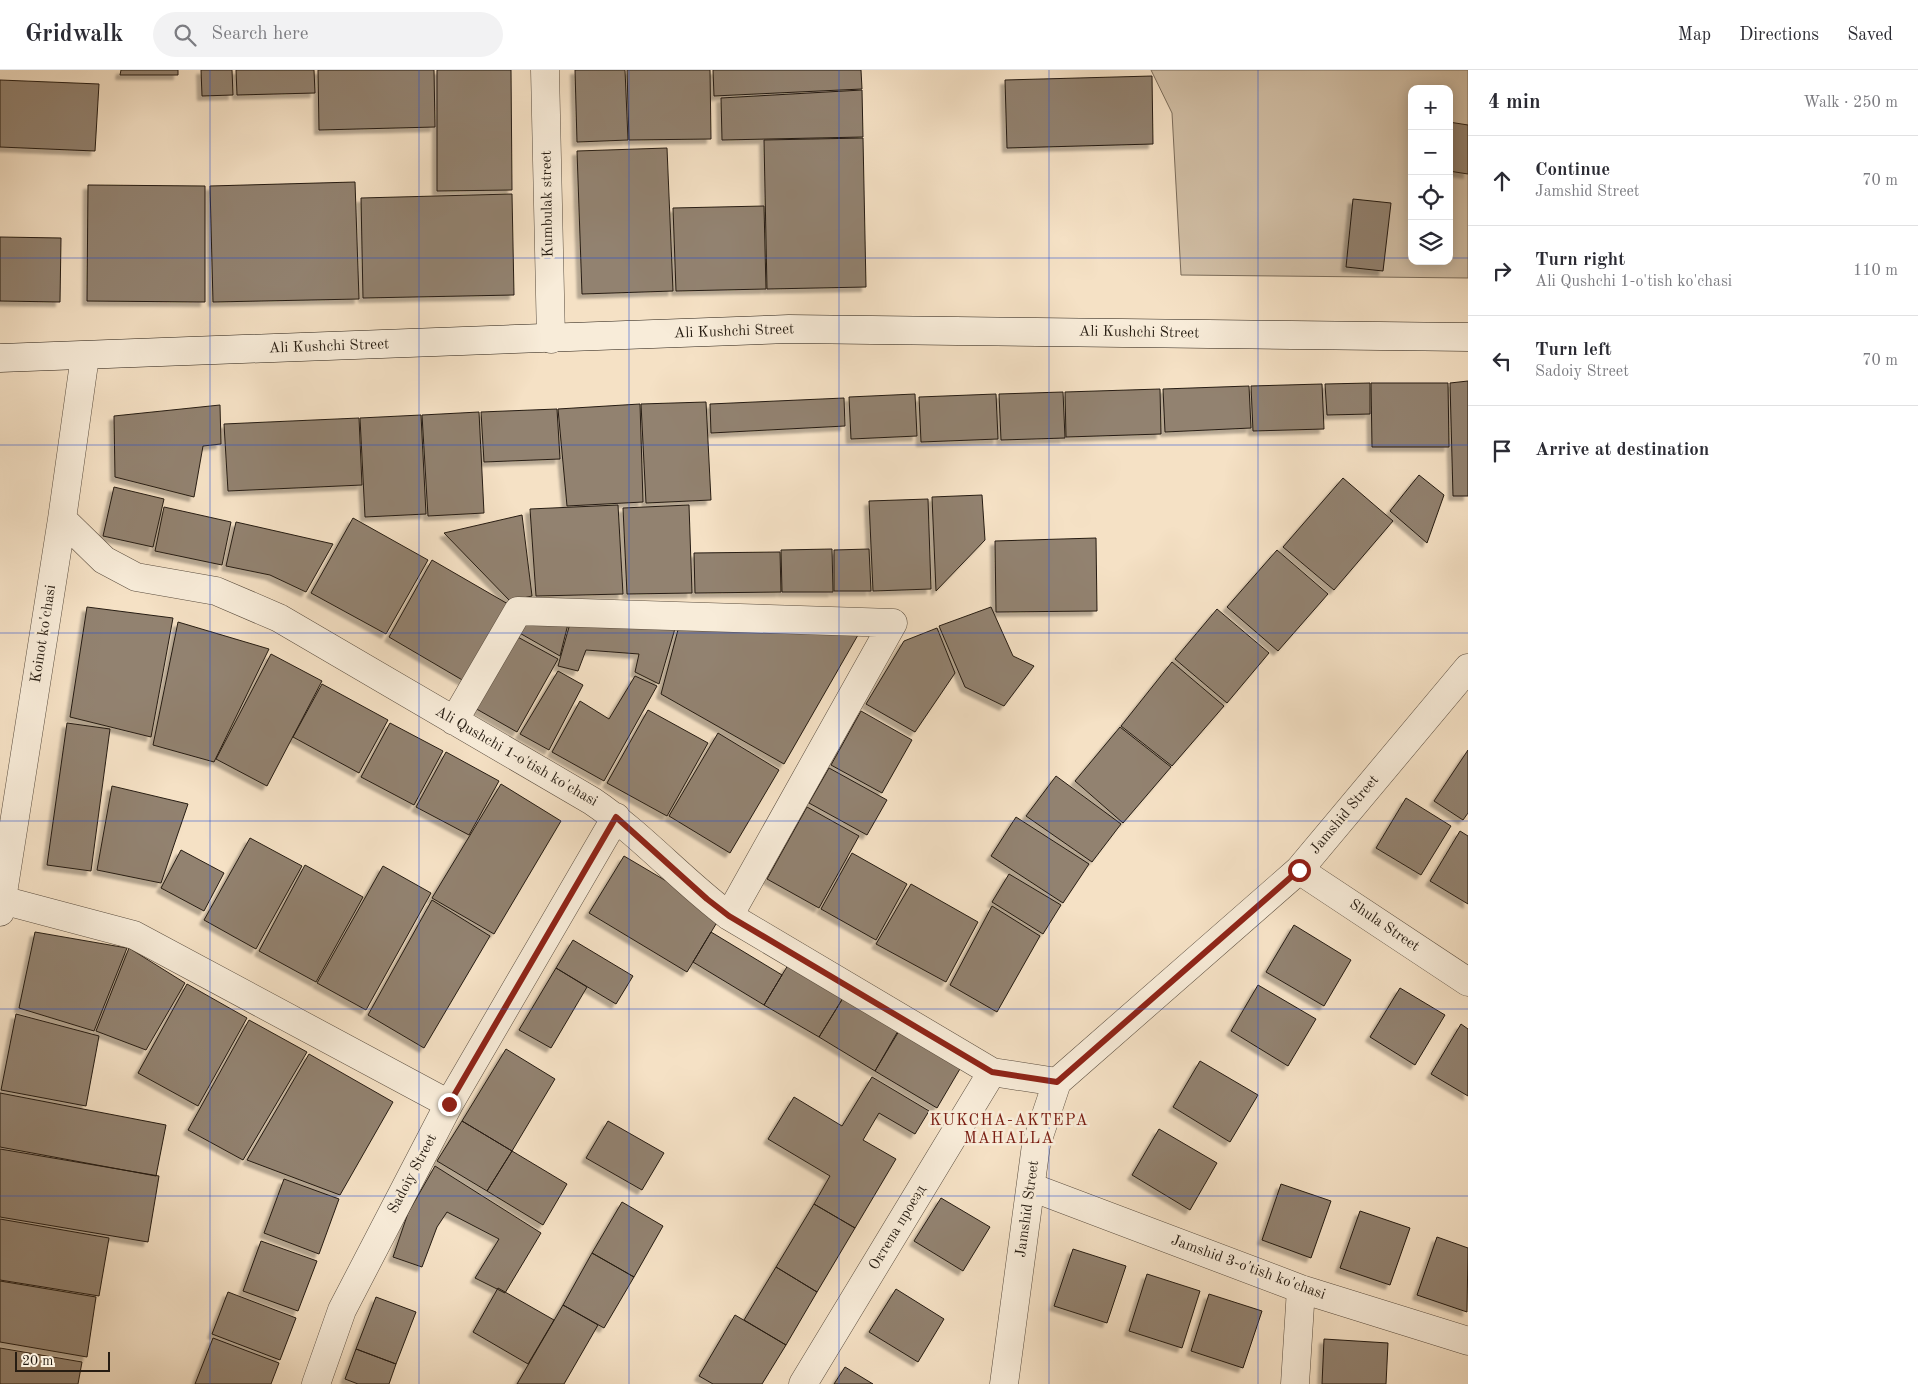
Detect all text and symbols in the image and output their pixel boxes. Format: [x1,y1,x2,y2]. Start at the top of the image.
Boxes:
search box [153,12,503,57]
icon: search [171,21,199,49]
text: Gridwalk [25,23,123,47]
text: Search here [211,25,309,44]
text: Map [1678,26,1711,44]
text: Directions [1739,26,1819,44]
text: Saved [1847,26,1893,44]
map controls [1408,85,1453,265]
button: + [1408,85,1453,130]
text: 4 min [1488,92,1541,113]
text: Walk · 250 m [1803,95,1898,111]
button: − [1408,130,1453,175]
street label: Kumbulak street [540,150,556,258]
text: Continue [1535,161,1610,180]
icon: ahead [1488,167,1516,195]
text: 70 m [1862,173,1898,189]
button: locate [1408,175,1453,220]
text: Jamshid Street [1535,184,1639,200]
button: layers [1408,220,1453,265]
text: Turn right [1535,251,1625,270]
icon: right [1488,257,1516,285]
text: 110 m [1853,263,1898,279]
text: Ali Qushchi 1-o'tish ko'chasi [1535,274,1732,290]
street label: Ali Kushchi Street [674,322,794,342]
street label: Ali Kushchi Street [1079,324,1199,342]
street label: Ali Kushchi Street [269,337,389,357]
text: Turn left [1535,341,1612,360]
icon: left [1488,347,1516,375]
text: 70 m [1862,353,1898,369]
text: Sadoiy Street [1535,364,1629,380]
icon: arrive [1488,437,1516,465]
text: Arrive at destination [1535,441,1709,460]
street label: Koinot ko'chasi [29,584,59,684]
street label: Ali Qushchi 1-o'tish ko'chasi [432,704,600,810]
street label: Jamshid Street [1308,773,1382,857]
route start [1288,859,1311,882]
street label: Shula Street [1346,897,1422,955]
route end [438,1093,461,1116]
district label: KUKCHA-AKTEPA MAHALLA [929,1113,1089,1147]
street label: Sadoiy Street [386,1132,440,1216]
street label: Jamshid Street [1014,1159,1042,1259]
street label: Октепа проезд [867,1182,929,1273]
street label: Jamshid 3-o'tish ko'chasi [1169,1233,1327,1303]
scale bar [15,1349,110,1372]
text: 20 m [22,1354,53,1368]

